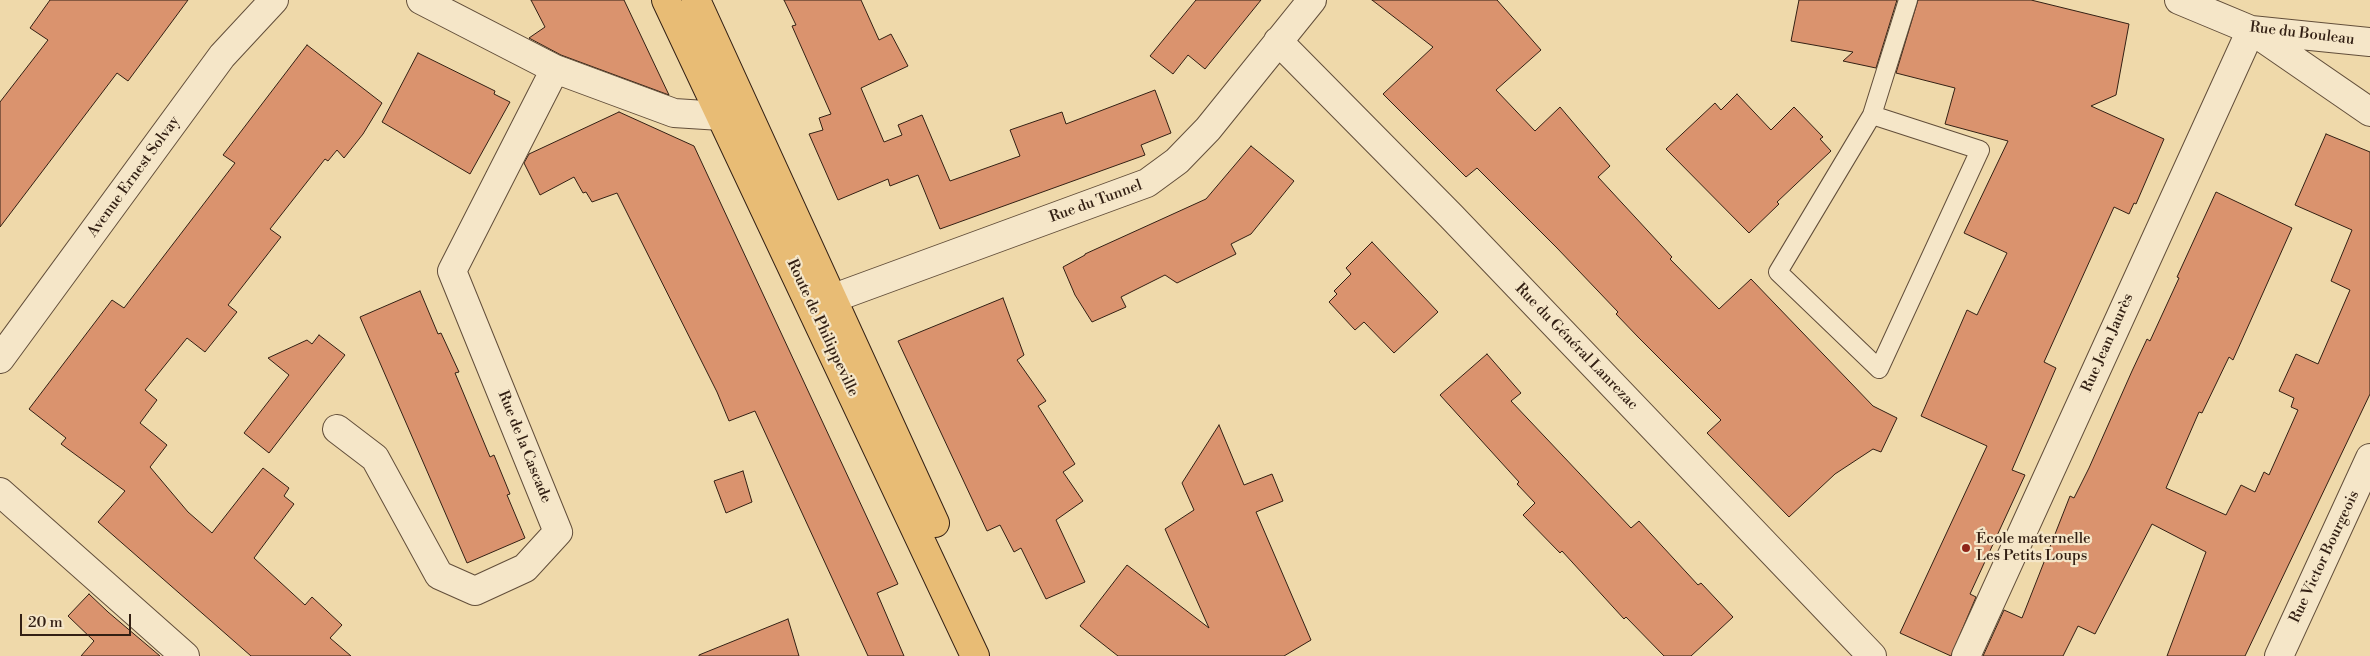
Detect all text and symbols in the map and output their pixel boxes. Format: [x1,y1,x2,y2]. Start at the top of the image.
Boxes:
street label: Rue du Bouleau [2249,19,2355,49]
street label: Avenue Ernest Solvay [84,113,184,241]
street label: Rue du Tunnel [1047,177,1145,227]
street label: Route de Philippeville [782,256,862,400]
street label: Rue du Général Lanrezac [1511,280,1641,414]
street label: Rue Jean Jaurès [2078,291,2138,395]
street label: Rue de la Cascade [493,388,555,506]
street label: Rue Victor Bourgeois [2286,488,2364,626]
place label: École maternelle Les Petits Loups [1976,530,2091,565]
marker: École maternelle Les Petits Loups [1960,542,1972,554]
scale bar [22,604,134,636]
text: 20 m [28,613,63,632]

